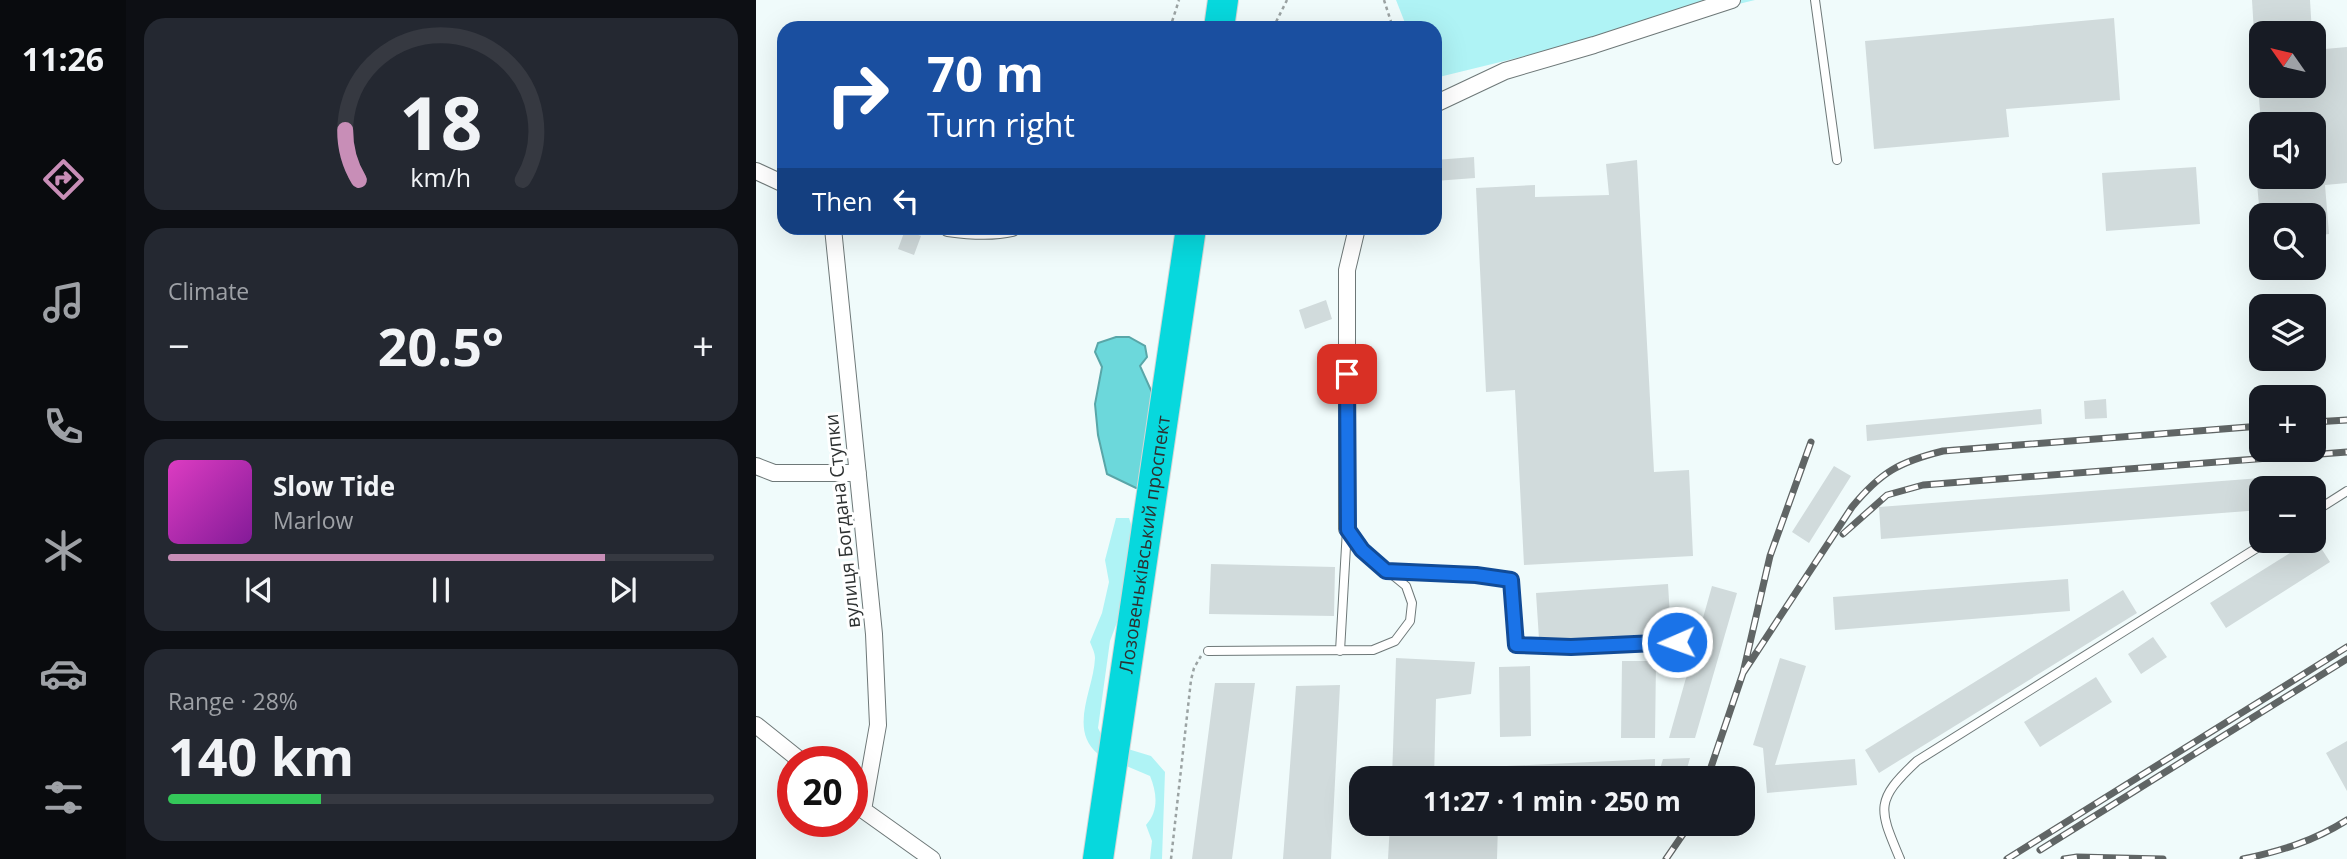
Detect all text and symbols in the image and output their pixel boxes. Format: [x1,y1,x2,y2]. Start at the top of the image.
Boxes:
north arrow [2249,21,2326,98]
map controls [2249,21,2326,553]
text: 11:26 [22,37,104,80]
text: 70 m [927,40,1044,106]
icon: right [812,49,903,140]
text: 18 [399,73,483,172]
text: Turn right [927,103,1075,146]
button: sound [2249,112,2326,189]
icon: directions [39,155,88,204]
text: km/h [411,160,471,194]
icon: left [887,182,925,220]
text: Then [812,183,873,219]
button: search [2249,203,2326,280]
text: Climate [168,275,249,307]
icon: music [39,278,88,327]
button: layers [2249,294,2326,371]
text: 20.5° [378,310,504,381]
text: − [168,319,190,371]
text: + [692,319,714,371]
pin [1317,344,1377,404]
icon: arrive [1328,355,1366,393]
button: + [2249,385,2326,462]
icon: phone [39,402,88,451]
street label: вулиця Богдана Ступки [818,413,866,629]
street label: Лозовеньківський проспект [1113,414,1176,675]
text: Slow Tide [273,468,395,504]
button: − [2249,476,2326,553]
text: Marlow [273,504,353,536]
icon: climate [39,526,88,575]
icon: previous [240,571,278,609]
icon: pause [422,571,460,609]
icon: next [604,571,642,609]
position arrow [1640,605,1714,679]
icon: car [39,649,88,698]
text: Range · 28% [168,685,298,717]
text: 140 km [168,720,354,791]
speed limit sign: 20 [777,746,868,837]
icon: filters [39,773,88,822]
text: 11:27 · 1 min · 250 m [1423,783,1681,819]

